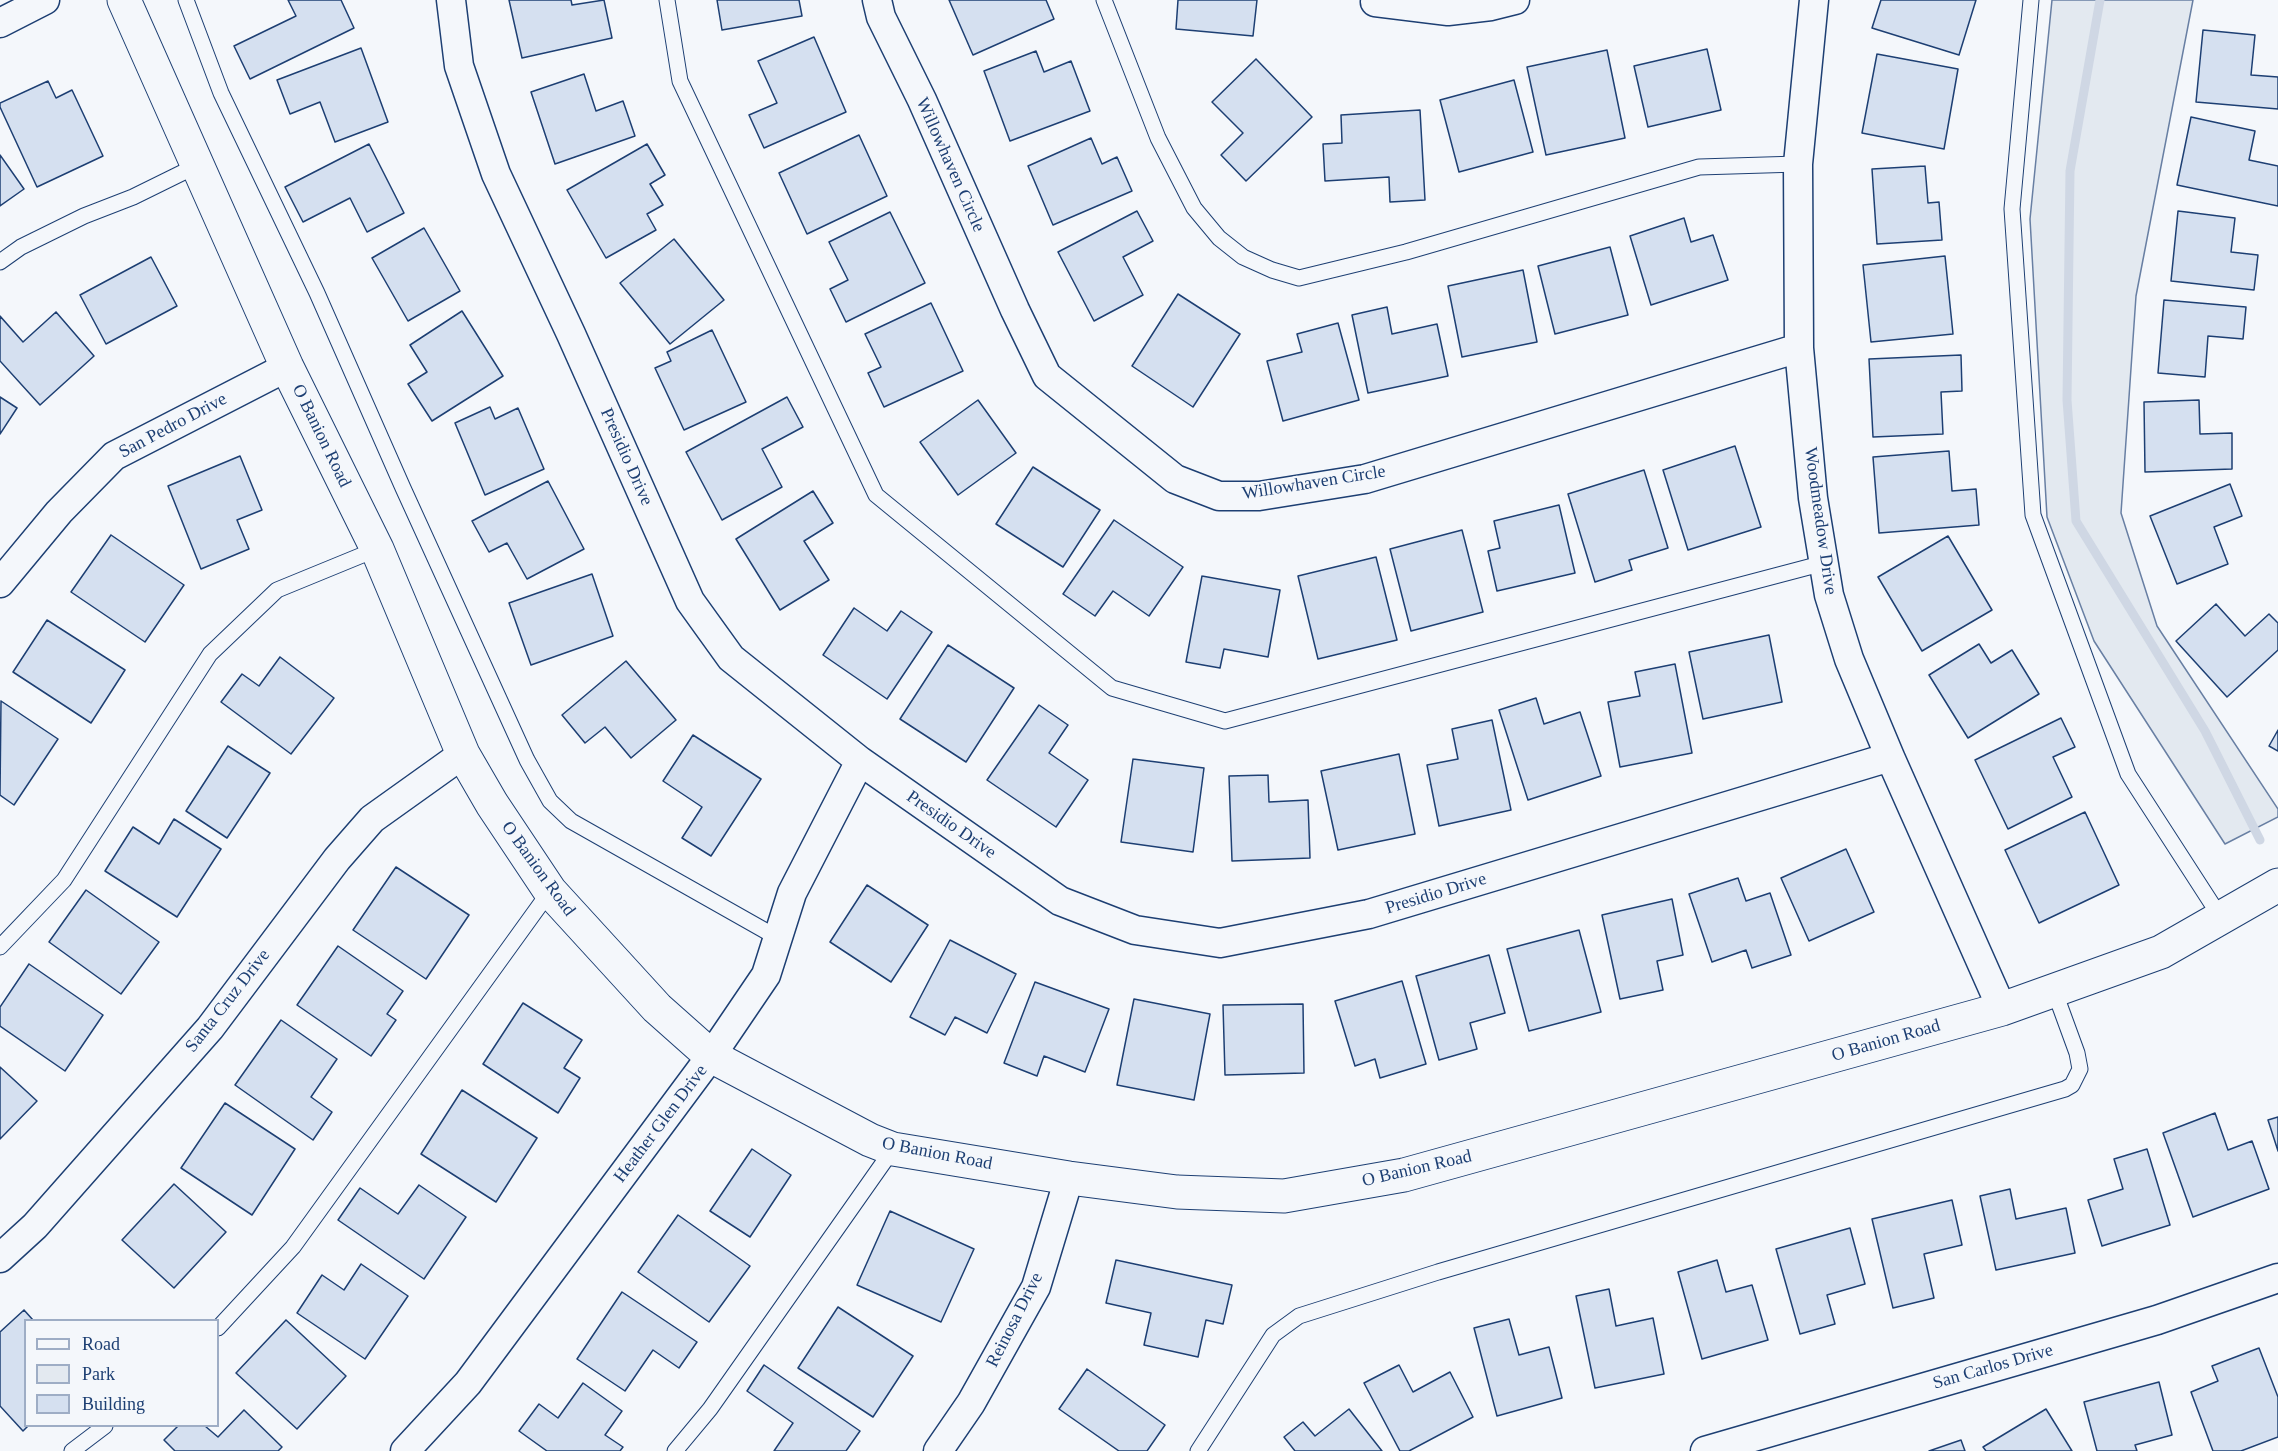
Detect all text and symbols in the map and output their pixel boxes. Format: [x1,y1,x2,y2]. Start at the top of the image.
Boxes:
street label: Willowhaven Circle [911,94,989,236]
street label: O Banion Road [287,381,355,491]
street label: San Pedro Drive [115,389,231,463]
street label: Presidio Drive [595,405,657,509]
street label: Woodmeadow Drive [1799,446,1841,596]
street label: Willowhaven Circle [1241,461,1387,505]
street label: Presidio Drive [902,786,1000,864]
street label: O Banion Road [496,817,580,921]
street label: Presidio Drive [1383,868,1489,920]
street label: Santa Cruz Drive [181,945,275,1057]
street label: O Banion Road [1829,1015,1943,1067]
street label: Heather Glen Drive [610,1061,712,1187]
street label: O Banion Road [880,1133,994,1175]
street label: O Banion Road [1360,1146,1474,1192]
street label: Reinosa Drive [982,1269,1048,1371]
legend [24,1319,219,1427]
text: Road [82,1334,120,1354]
street label: San Carlos Drive [1930,1340,2056,1394]
text: Park [82,1364,115,1384]
text: Building [82,1394,145,1414]

